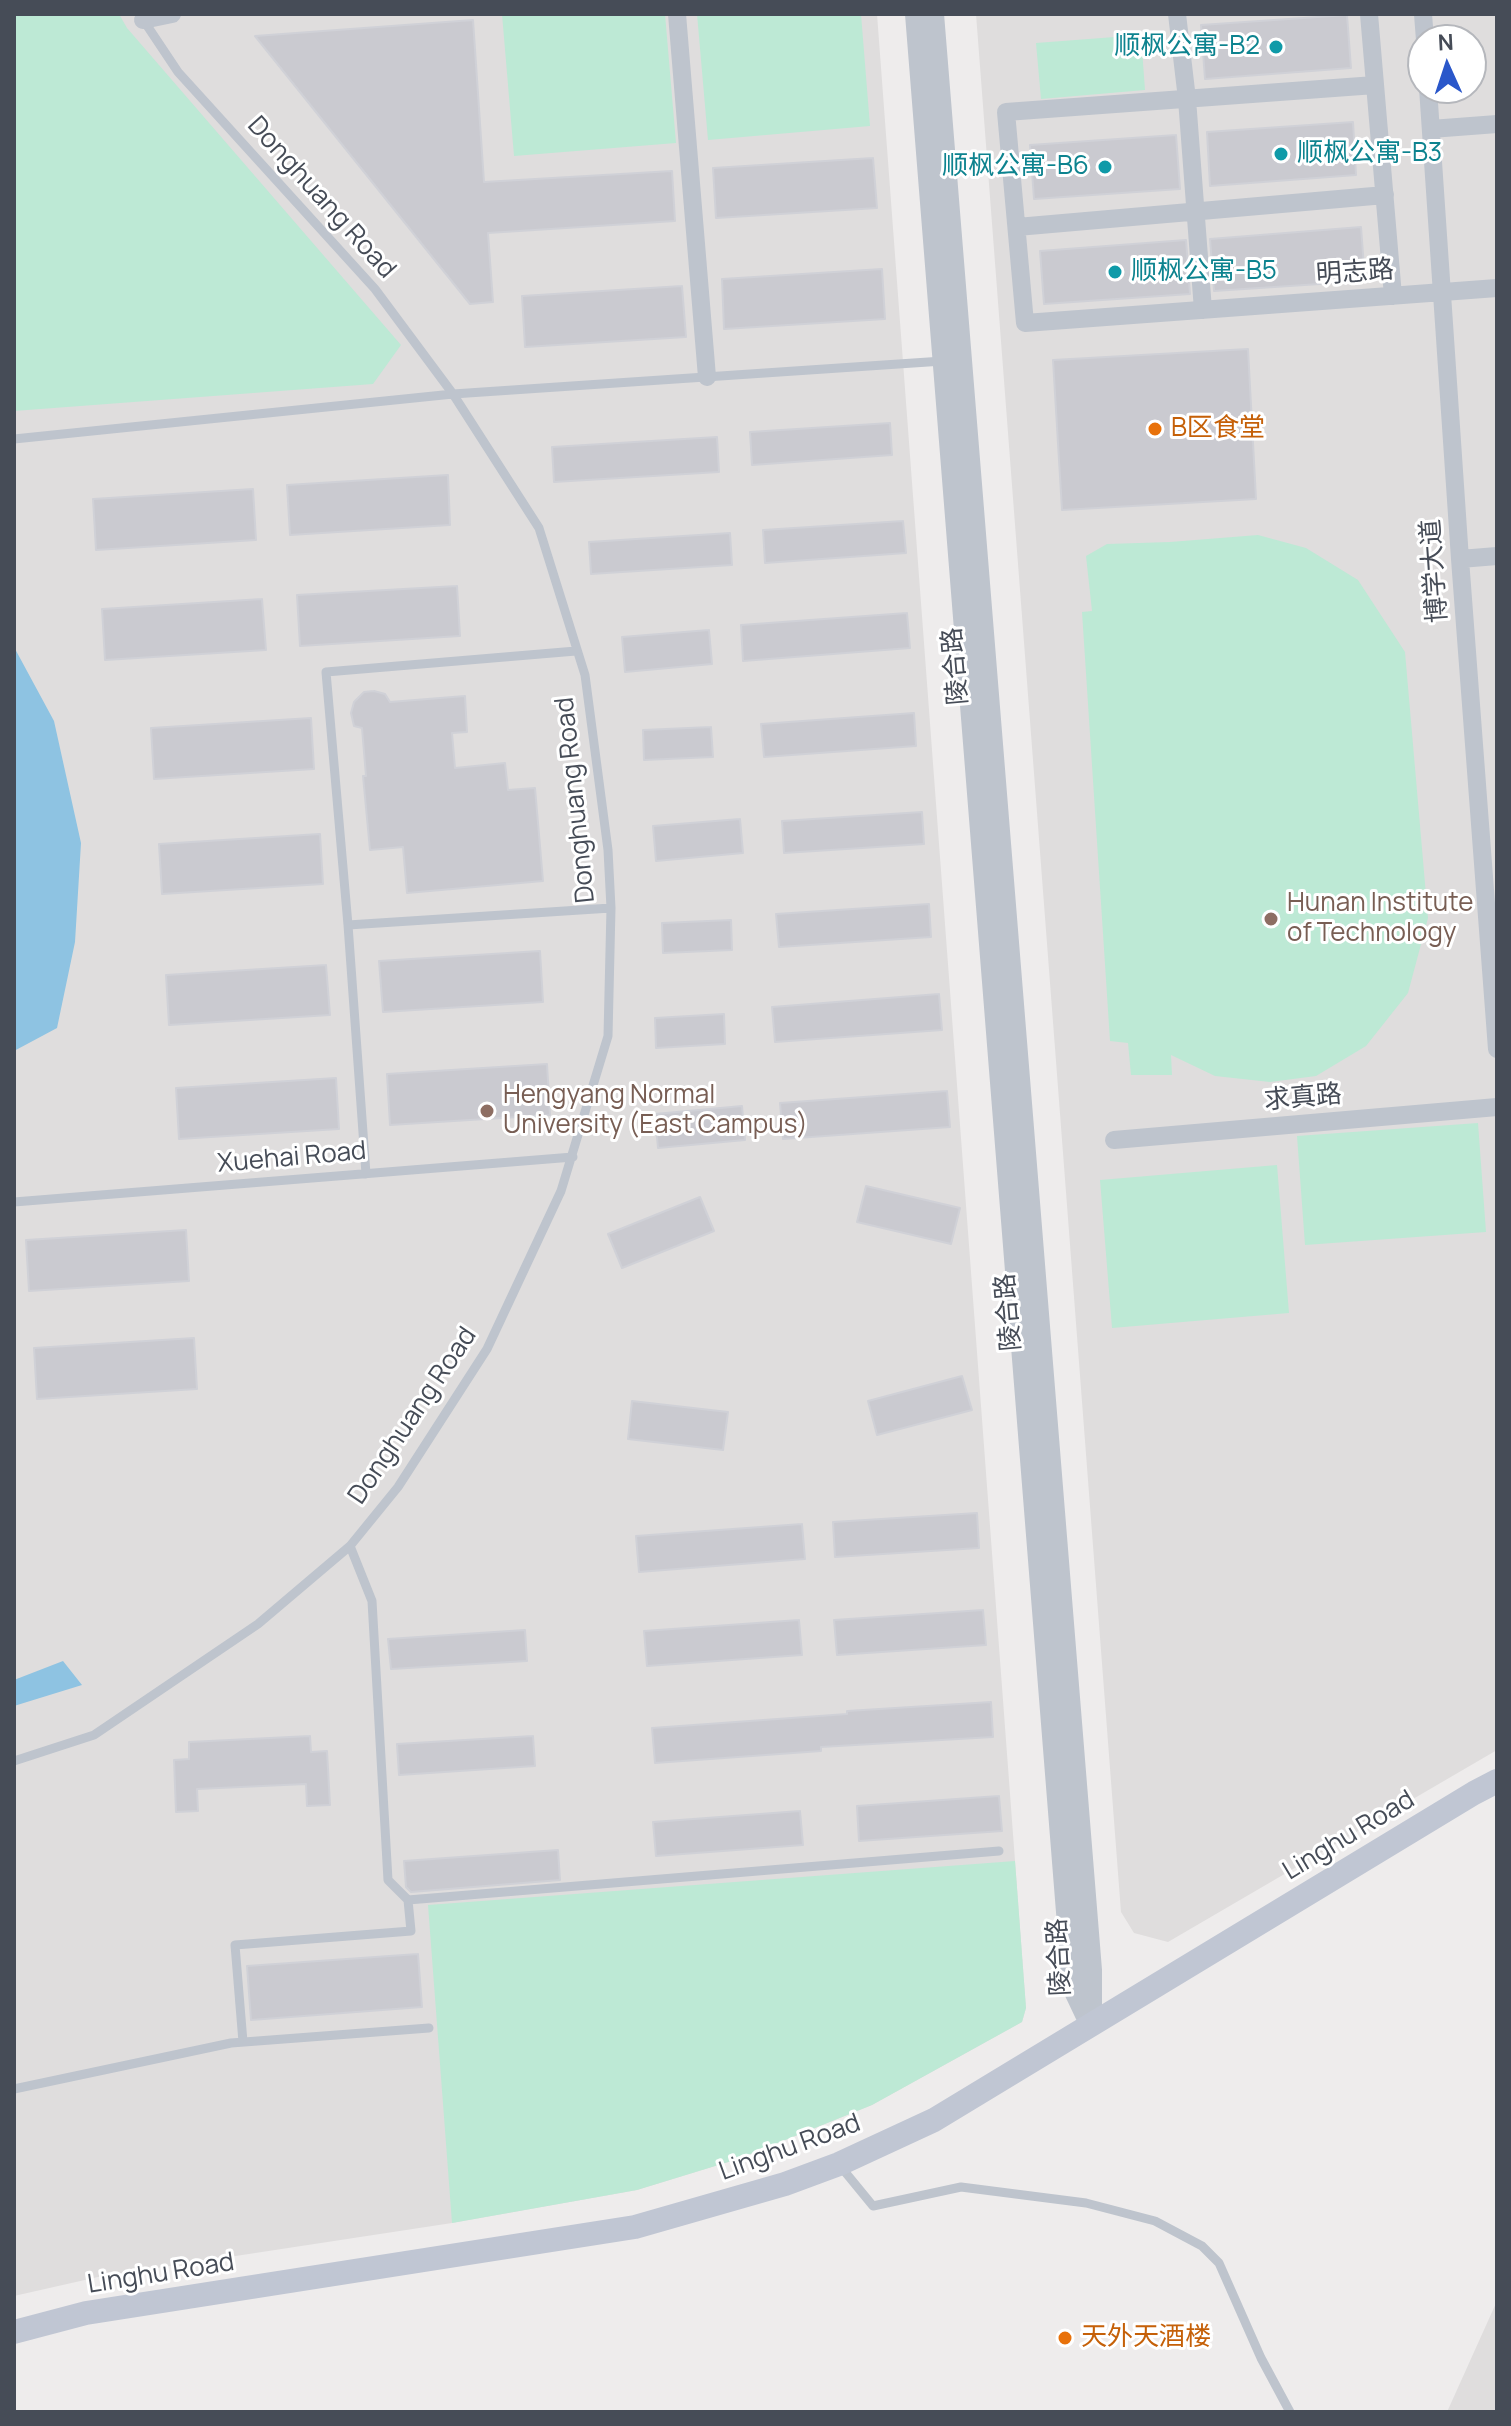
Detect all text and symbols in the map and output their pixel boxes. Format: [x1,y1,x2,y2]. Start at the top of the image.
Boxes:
north arrow [1407,24,1487,104]
text: N [1437,27,1455,57]
place label: 顺枫公寓-B2 [1114,31,1260,63]
marker: 顺枫公寓-B2 [1267,38,1285,56]
street label: Donghuang Road [240,111,402,285]
place label: 顺枫公寓-B3 [1297,138,1442,170]
marker: 顺枫公寓-B3 [1272,145,1290,163]
place label: 顺枫公寓-B6 [942,151,1089,183]
marker: 顺枫公寓-B6 [1096,158,1114,176]
street label: 明志路 [1315,255,1395,291]
place label: 顺枫公寓-B5 [1131,256,1277,288]
marker: 顺枫公寓-B5 [1106,263,1124,281]
place label: B区食堂 [1171,413,1265,445]
marker: B区食堂 [1146,420,1164,438]
street label: 博学大道 [1416,518,1454,624]
street label: 陵合路 [937,626,975,706]
street label: Donghuang Road [550,696,602,904]
place label: Hunan Institute of Technology [1287,888,1473,950]
marker: Hunan Institute of Technology [1262,910,1280,928]
street label: 求真路 [1263,1079,1343,1117]
place label: Hengyang Normal University (East Campus) [503,1080,808,1142]
marker: Hengyang Normal University (East Campus) [478,1102,496,1120]
street label: Xuehai Road [216,1136,368,1180]
street label: 陵合路 [990,1272,1028,1352]
street label: Donghuang Road [342,1322,484,1510]
street label: Linghu Road [1278,1785,1420,1887]
street label: 陵合路 [1042,1917,1078,1997]
street label: Linghu Road [715,2108,865,2188]
street label: Linghu Road [86,2247,236,2301]
place label: 天外天酒楼 [1081,2322,1211,2354]
marker: 天外天酒楼 [1056,2329,1074,2347]

